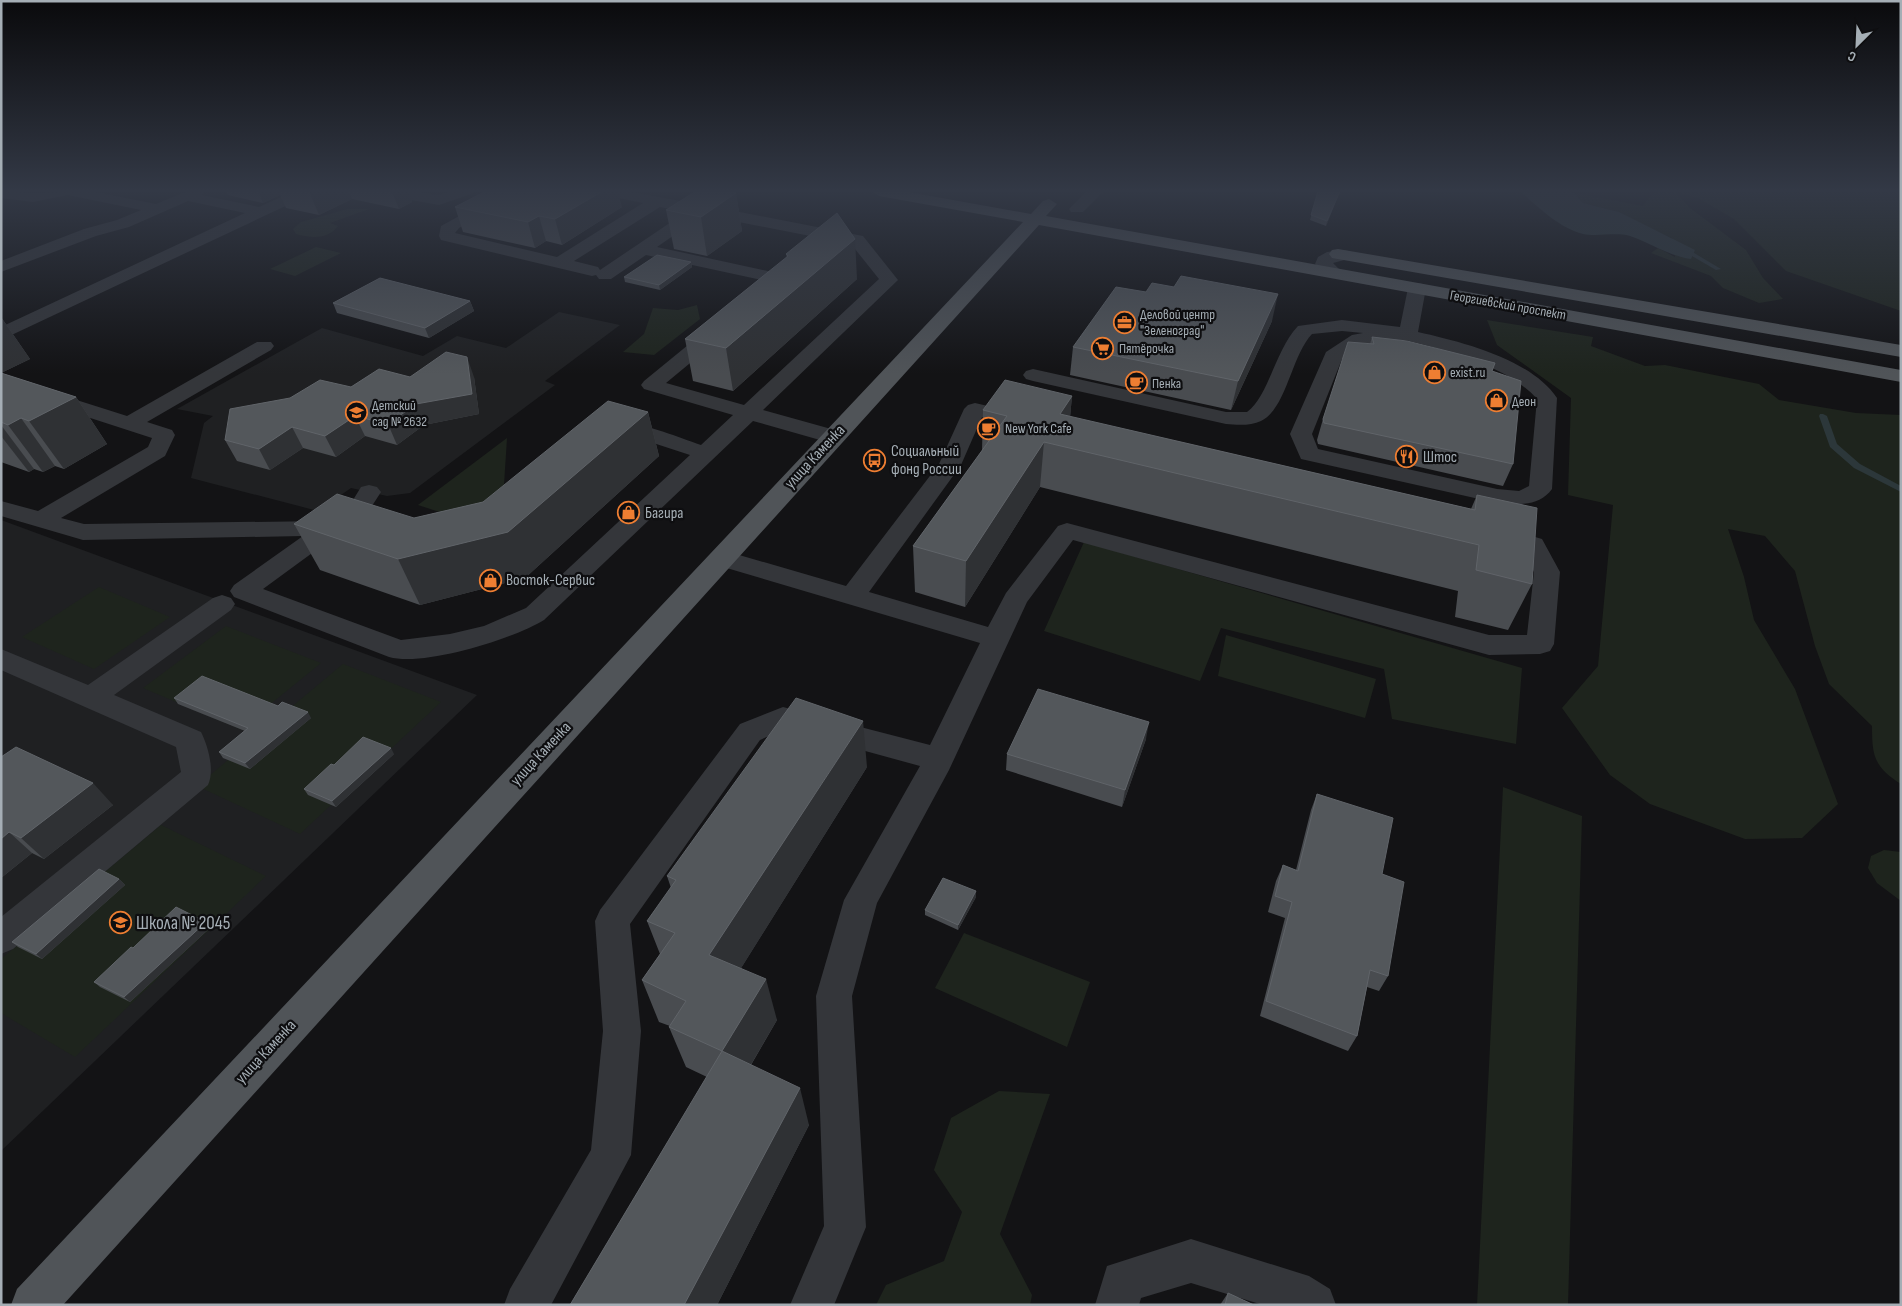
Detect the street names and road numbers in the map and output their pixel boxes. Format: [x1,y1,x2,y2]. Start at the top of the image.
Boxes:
street label: Георгиевский проспект [1449,286,1567,324]
street label: улица Каменка [781,421,849,493]
street label: улица Каменка [507,718,575,790]
street label: улица Каменка [232,1016,300,1088]

